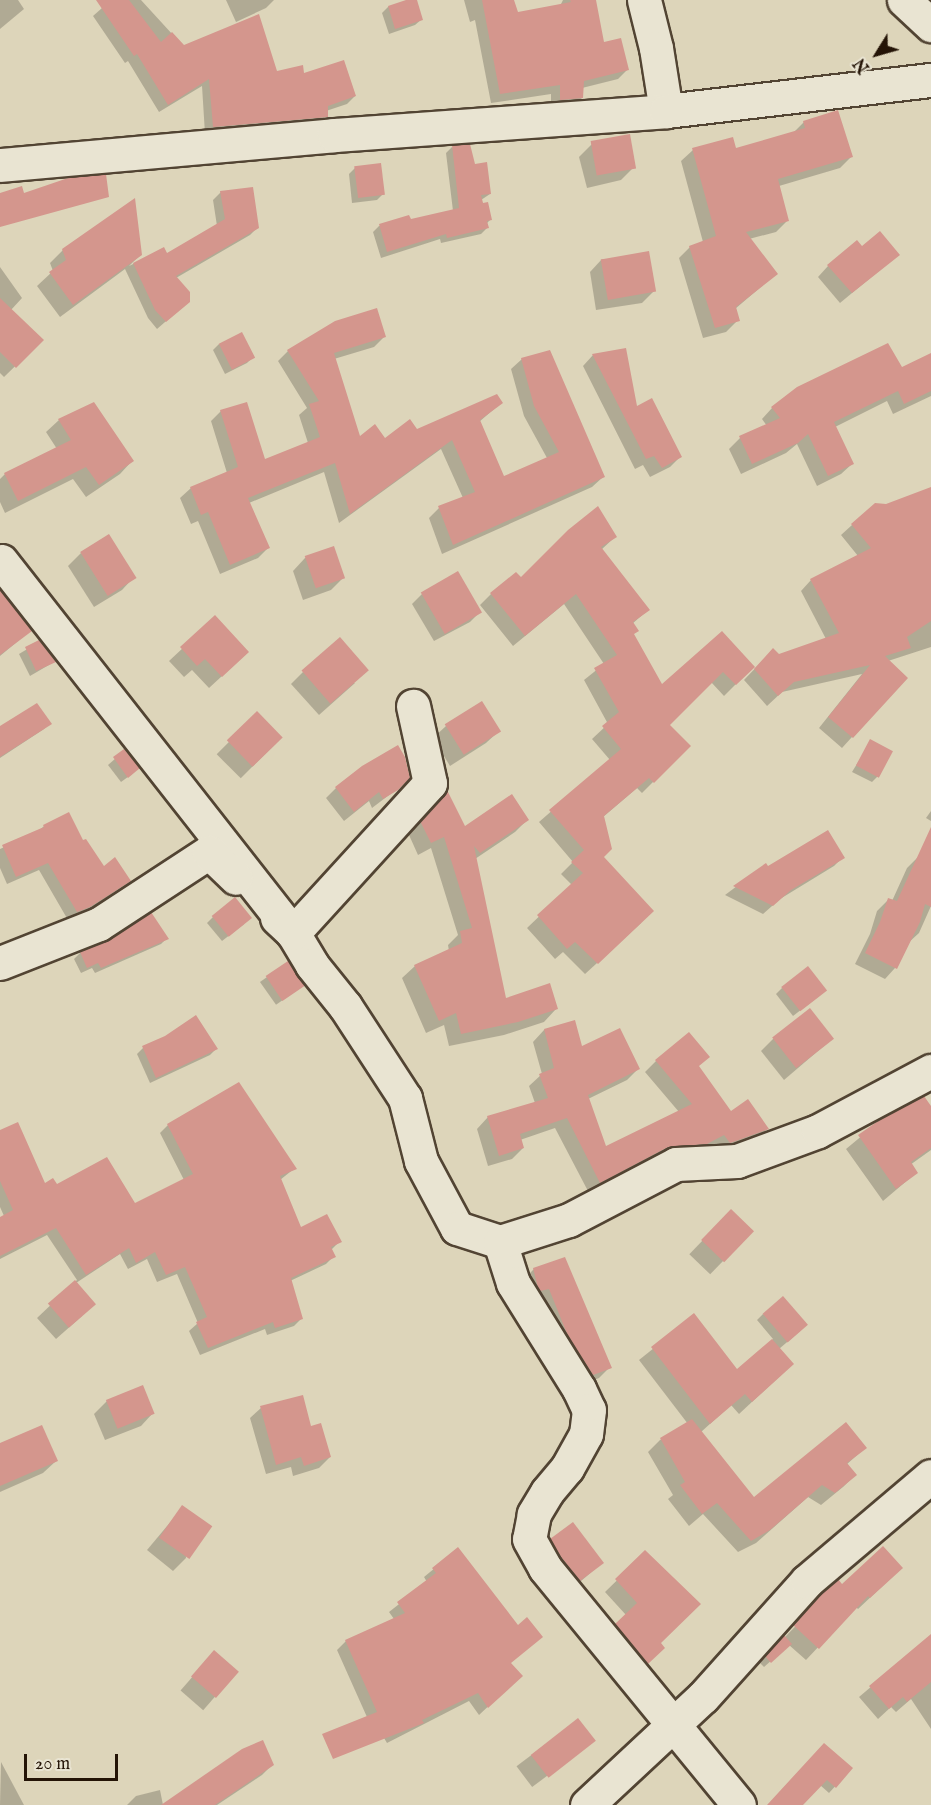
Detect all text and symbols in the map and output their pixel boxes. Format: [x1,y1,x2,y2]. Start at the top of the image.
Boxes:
north arrow [847,24,907,84]
text: N [850,53,875,76]
scale bar [27,1742,122,1780]
text: 20 m [35,1753,70,1776]

